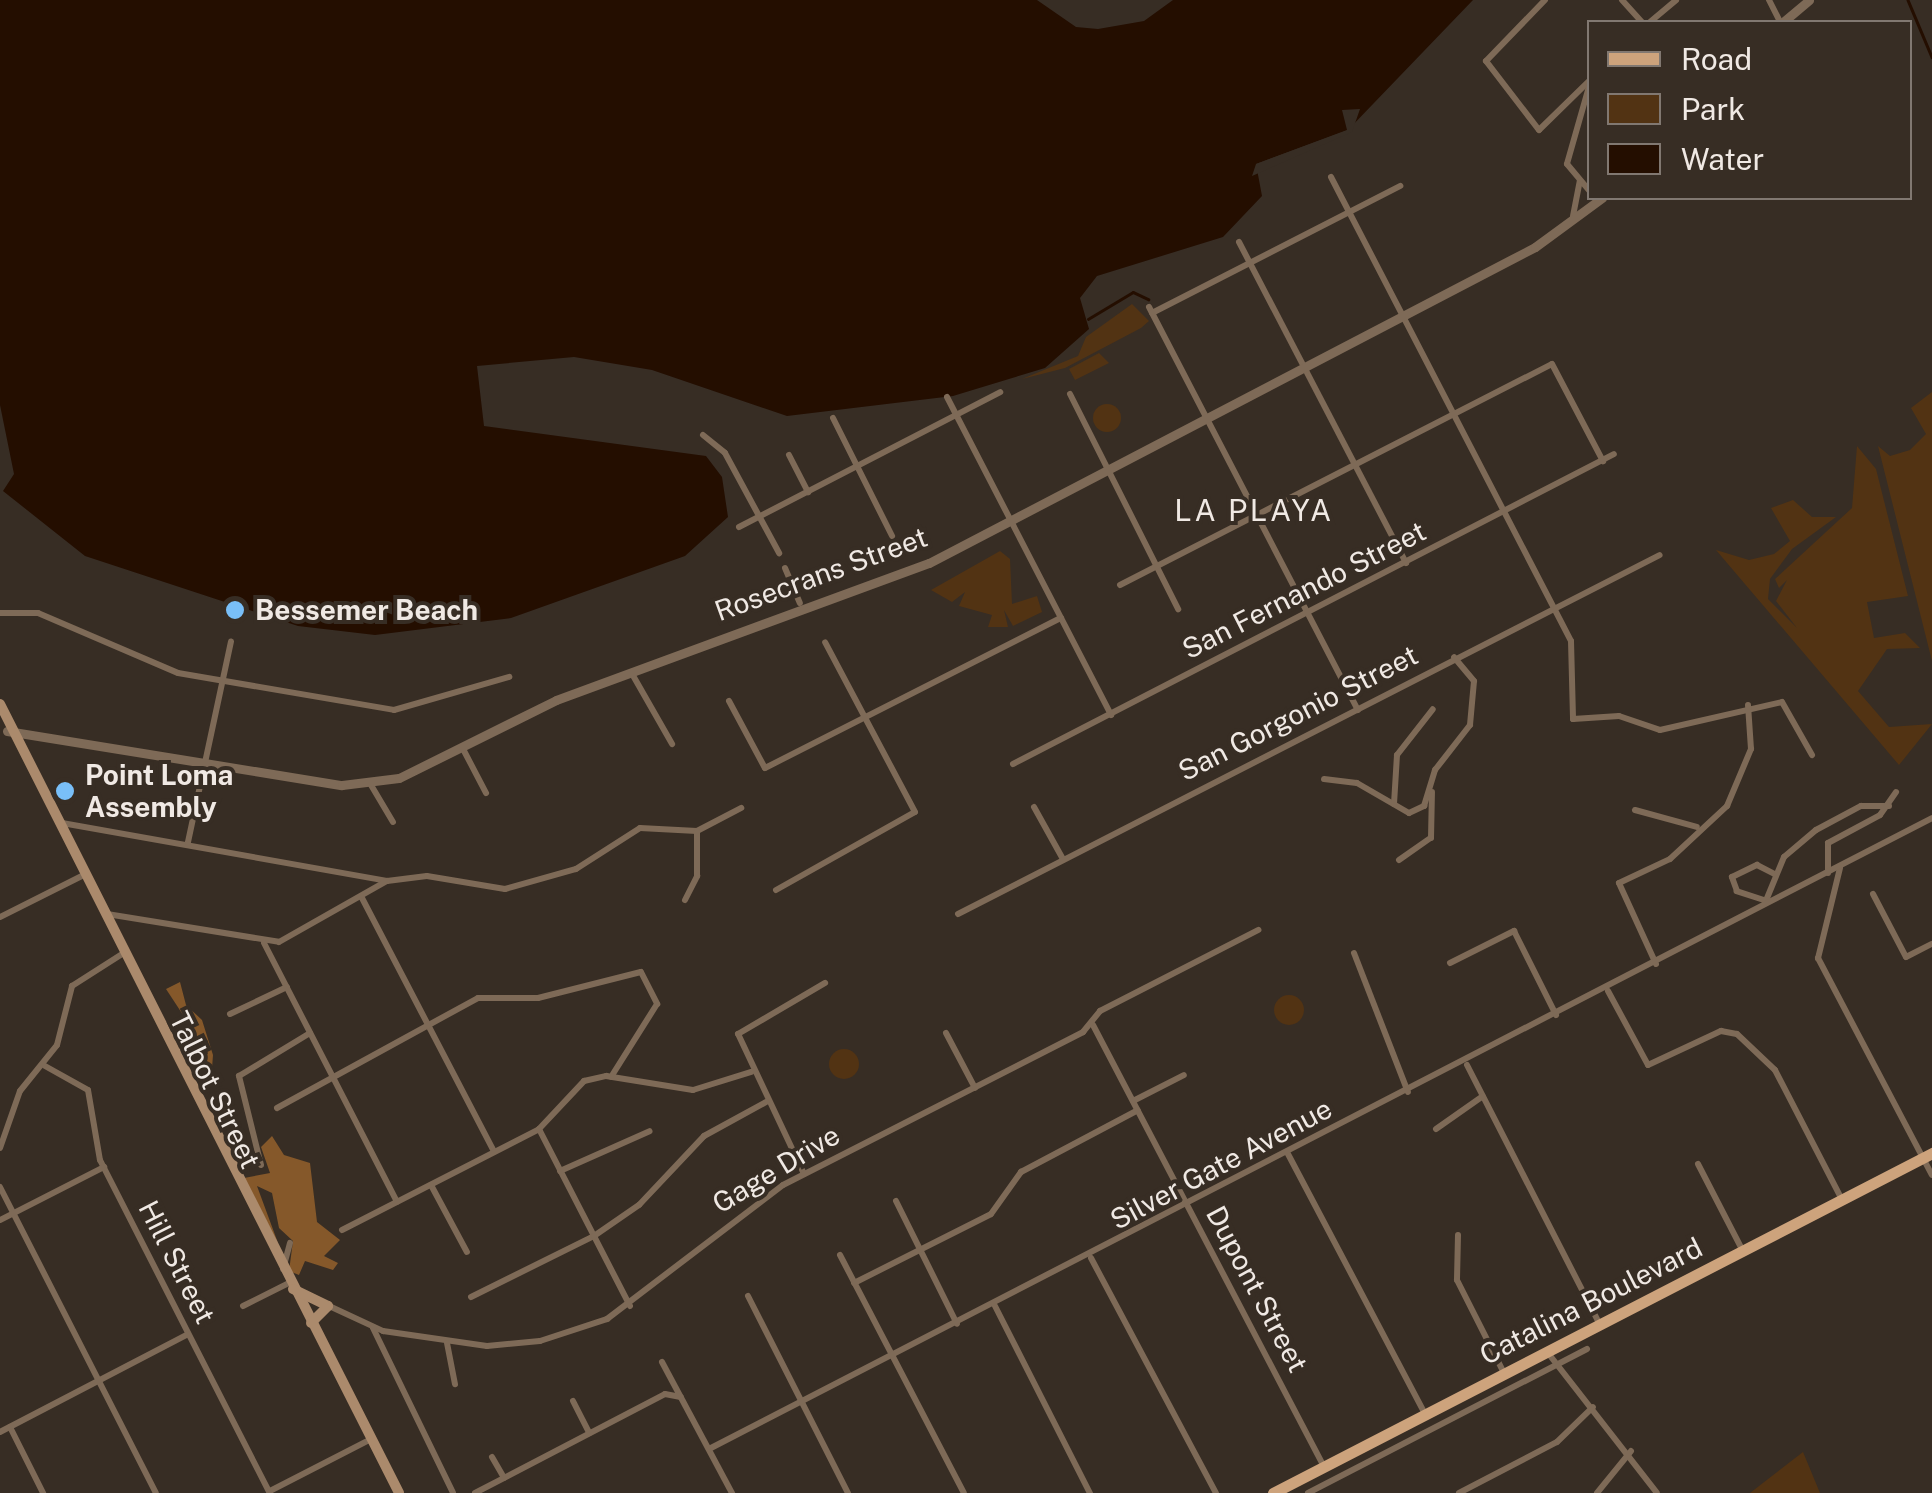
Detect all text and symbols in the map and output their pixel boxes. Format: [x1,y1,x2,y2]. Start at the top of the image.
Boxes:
legend [1587,20,1912,200]
text: Road [1681,41,1752,77]
text: Park [1681,91,1745,127]
text: Water [1681,141,1764,177]
district label: LA PLAYA [1174,492,1334,528]
street label: San Fernando Street [1177,514,1431,666]
street label: Rosecrans Street [710,520,932,628]
place label: Bessemer Beach [255,593,478,627]
marker: Bessemer Beach [224,599,246,621]
street label: San Gorgonio Street [1173,638,1423,788]
place label: Point Loma Assembly [85,758,233,824]
marker: Point Loma Assembly [54,780,76,802]
street label: Talbot Street [163,1006,267,1174]
street label: Silver Gate Avenue [1105,1091,1337,1237]
street label: Gage Drive [706,1118,846,1220]
street label: Hill Street [132,1195,222,1329]
street label: Dupont Street [1199,1200,1315,1378]
street label: Catalina Boulevard [1474,1230,1708,1372]

